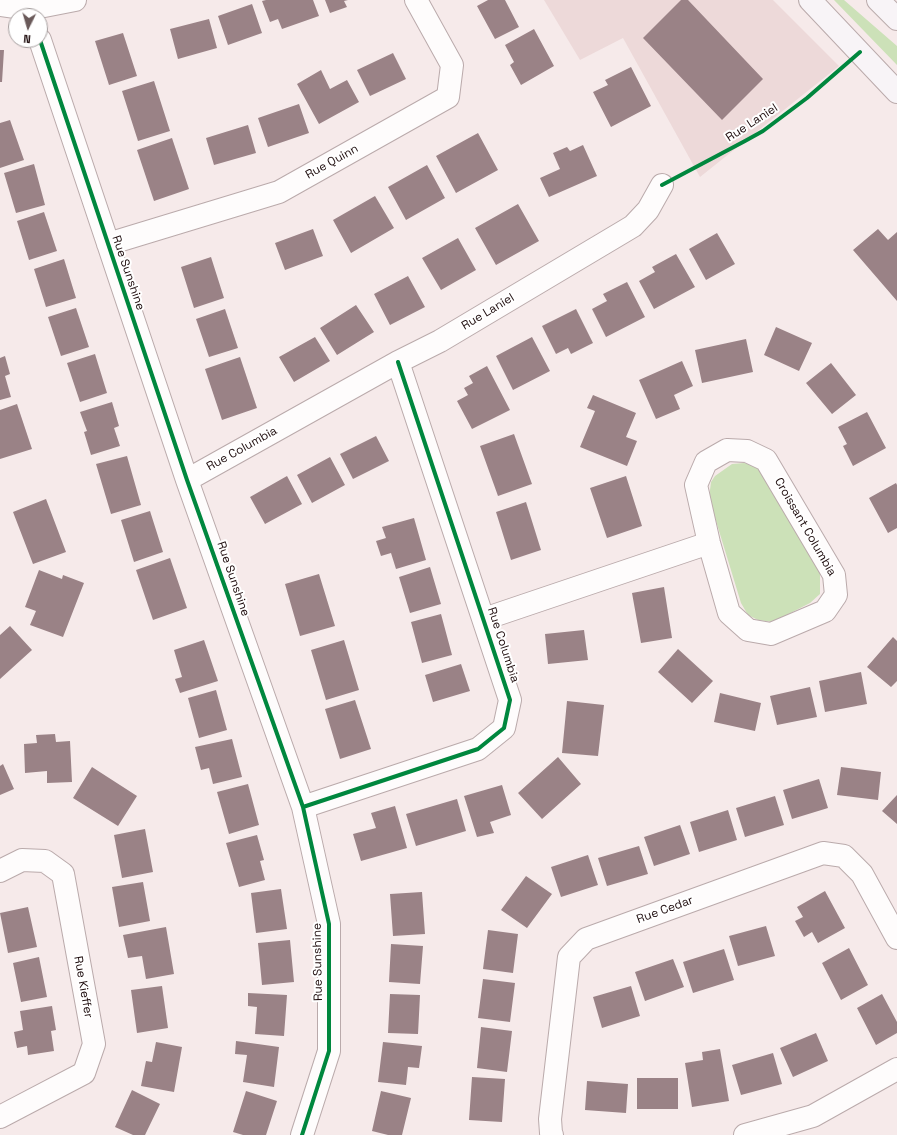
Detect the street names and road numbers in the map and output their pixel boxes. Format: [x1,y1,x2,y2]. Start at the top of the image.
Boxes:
street label: Rue Laniel [723,101,781,145]
street label: Rue Quinn [303,142,361,182]
street label: Rue Sunshine [108,234,148,312]
street label: Rue Laniel [459,291,517,333]
street label: Rue Columbia [204,424,280,474]
street label: Croissant Columbia [771,475,839,579]
street label: Rue Sunshine [213,540,253,618]
street label: Rue Columbia [484,605,522,685]
street label: Rue Cedar [635,893,695,927]
street label: Rue Sunshine [310,923,326,1001]
street label: Rue Kieffer [70,955,96,1019]

